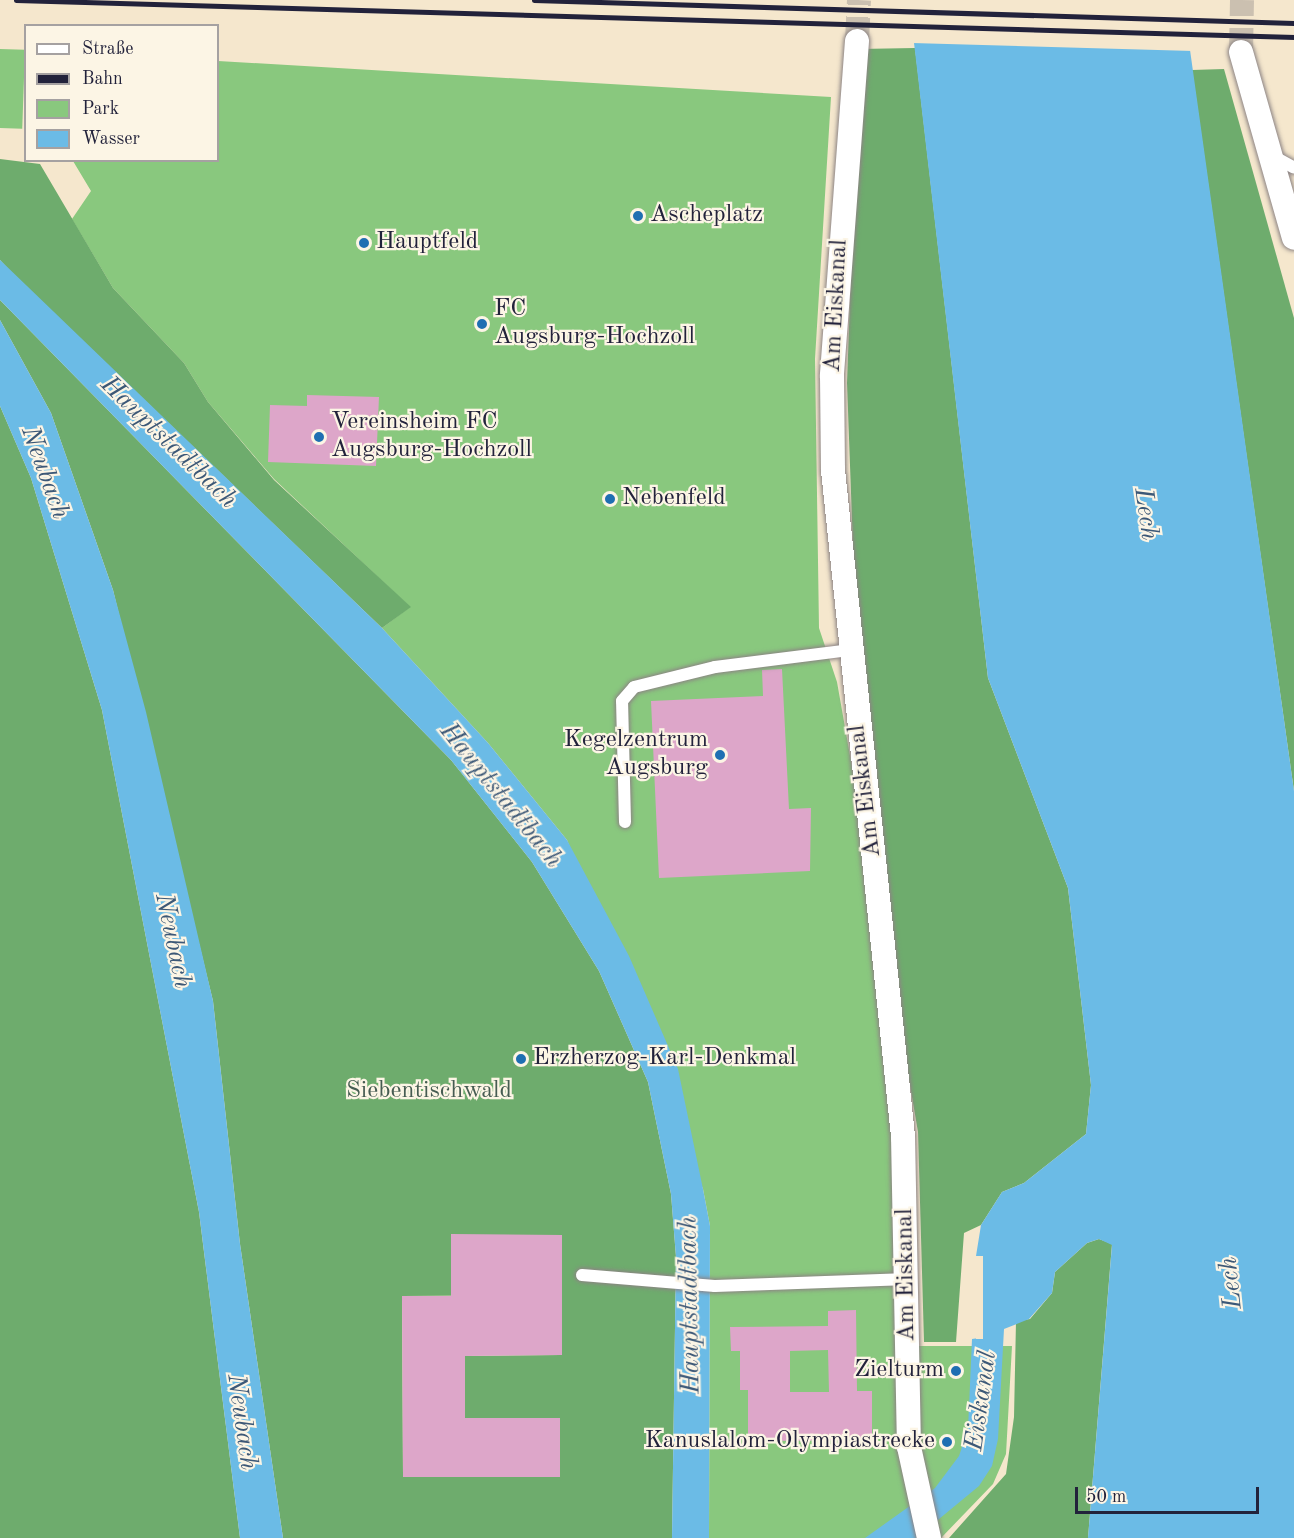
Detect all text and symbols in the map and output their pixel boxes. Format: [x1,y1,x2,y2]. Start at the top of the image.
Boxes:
legend [24,24,219,162]
text: Straße [82,40,133,58]
text: Bahn [82,70,123,88]
text: Park [82,100,119,118]
text: Wasser [82,130,140,148]
place label: Ascheplatz [650,202,763,230]
marker: Ascheplatz [631,209,645,223]
place label: Hauptfeld [376,229,478,257]
marker: Hauptfeld [357,236,371,250]
street label: Am Eiskanal [819,239,855,373]
place label: FC Augsburg-Hochzoll [494,296,695,352]
marker: FC Augsburg-Hochzoll [475,317,489,331]
water label: Hauptstadtbach [93,370,243,516]
place label: Vereinsheim FC Augsburg-Hochzoll [331,409,532,465]
water label: Neubach [13,422,75,524]
marker: Vereinsheim FC Augsburg-Hochzoll [312,430,326,444]
place label: Nebenfeld [622,485,726,513]
water label: Lech [1126,486,1164,542]
marker: Nebenfeld [603,492,617,506]
water label: Hauptstadtbach [432,717,568,875]
street label: Am Eiskanal [844,723,888,859]
place label: Kegelzentrum Augsburg [564,727,708,783]
marker: Kegelzentrum Augsburg [713,748,727,762]
water label: Neubach [147,890,197,992]
place label: Erzherzog-Karl-Denkmal [533,1045,796,1073]
marker: Erzherzog-Karl-Denkmal [514,1052,528,1066]
park label: Siebentischwald [346,1078,512,1106]
street label: Am Eiskanal [891,1208,923,1342]
water label: Hauptstadtbach [674,1216,708,1394]
water label: Lech [1214,1255,1250,1311]
water label: Eiskanal [960,1349,1004,1453]
place label: Zielturm [854,1357,944,1385]
marker: Zielturm [949,1364,963,1378]
water label: Neubach [219,1372,263,1472]
place label: Kanuslalom-Olympiastrecke [645,1428,935,1456]
marker: Kanuslalom-Olympiastrecke [940,1435,954,1449]
scale bar [1078,1475,1262,1513]
text: 50 m [1086,1488,1126,1506]

